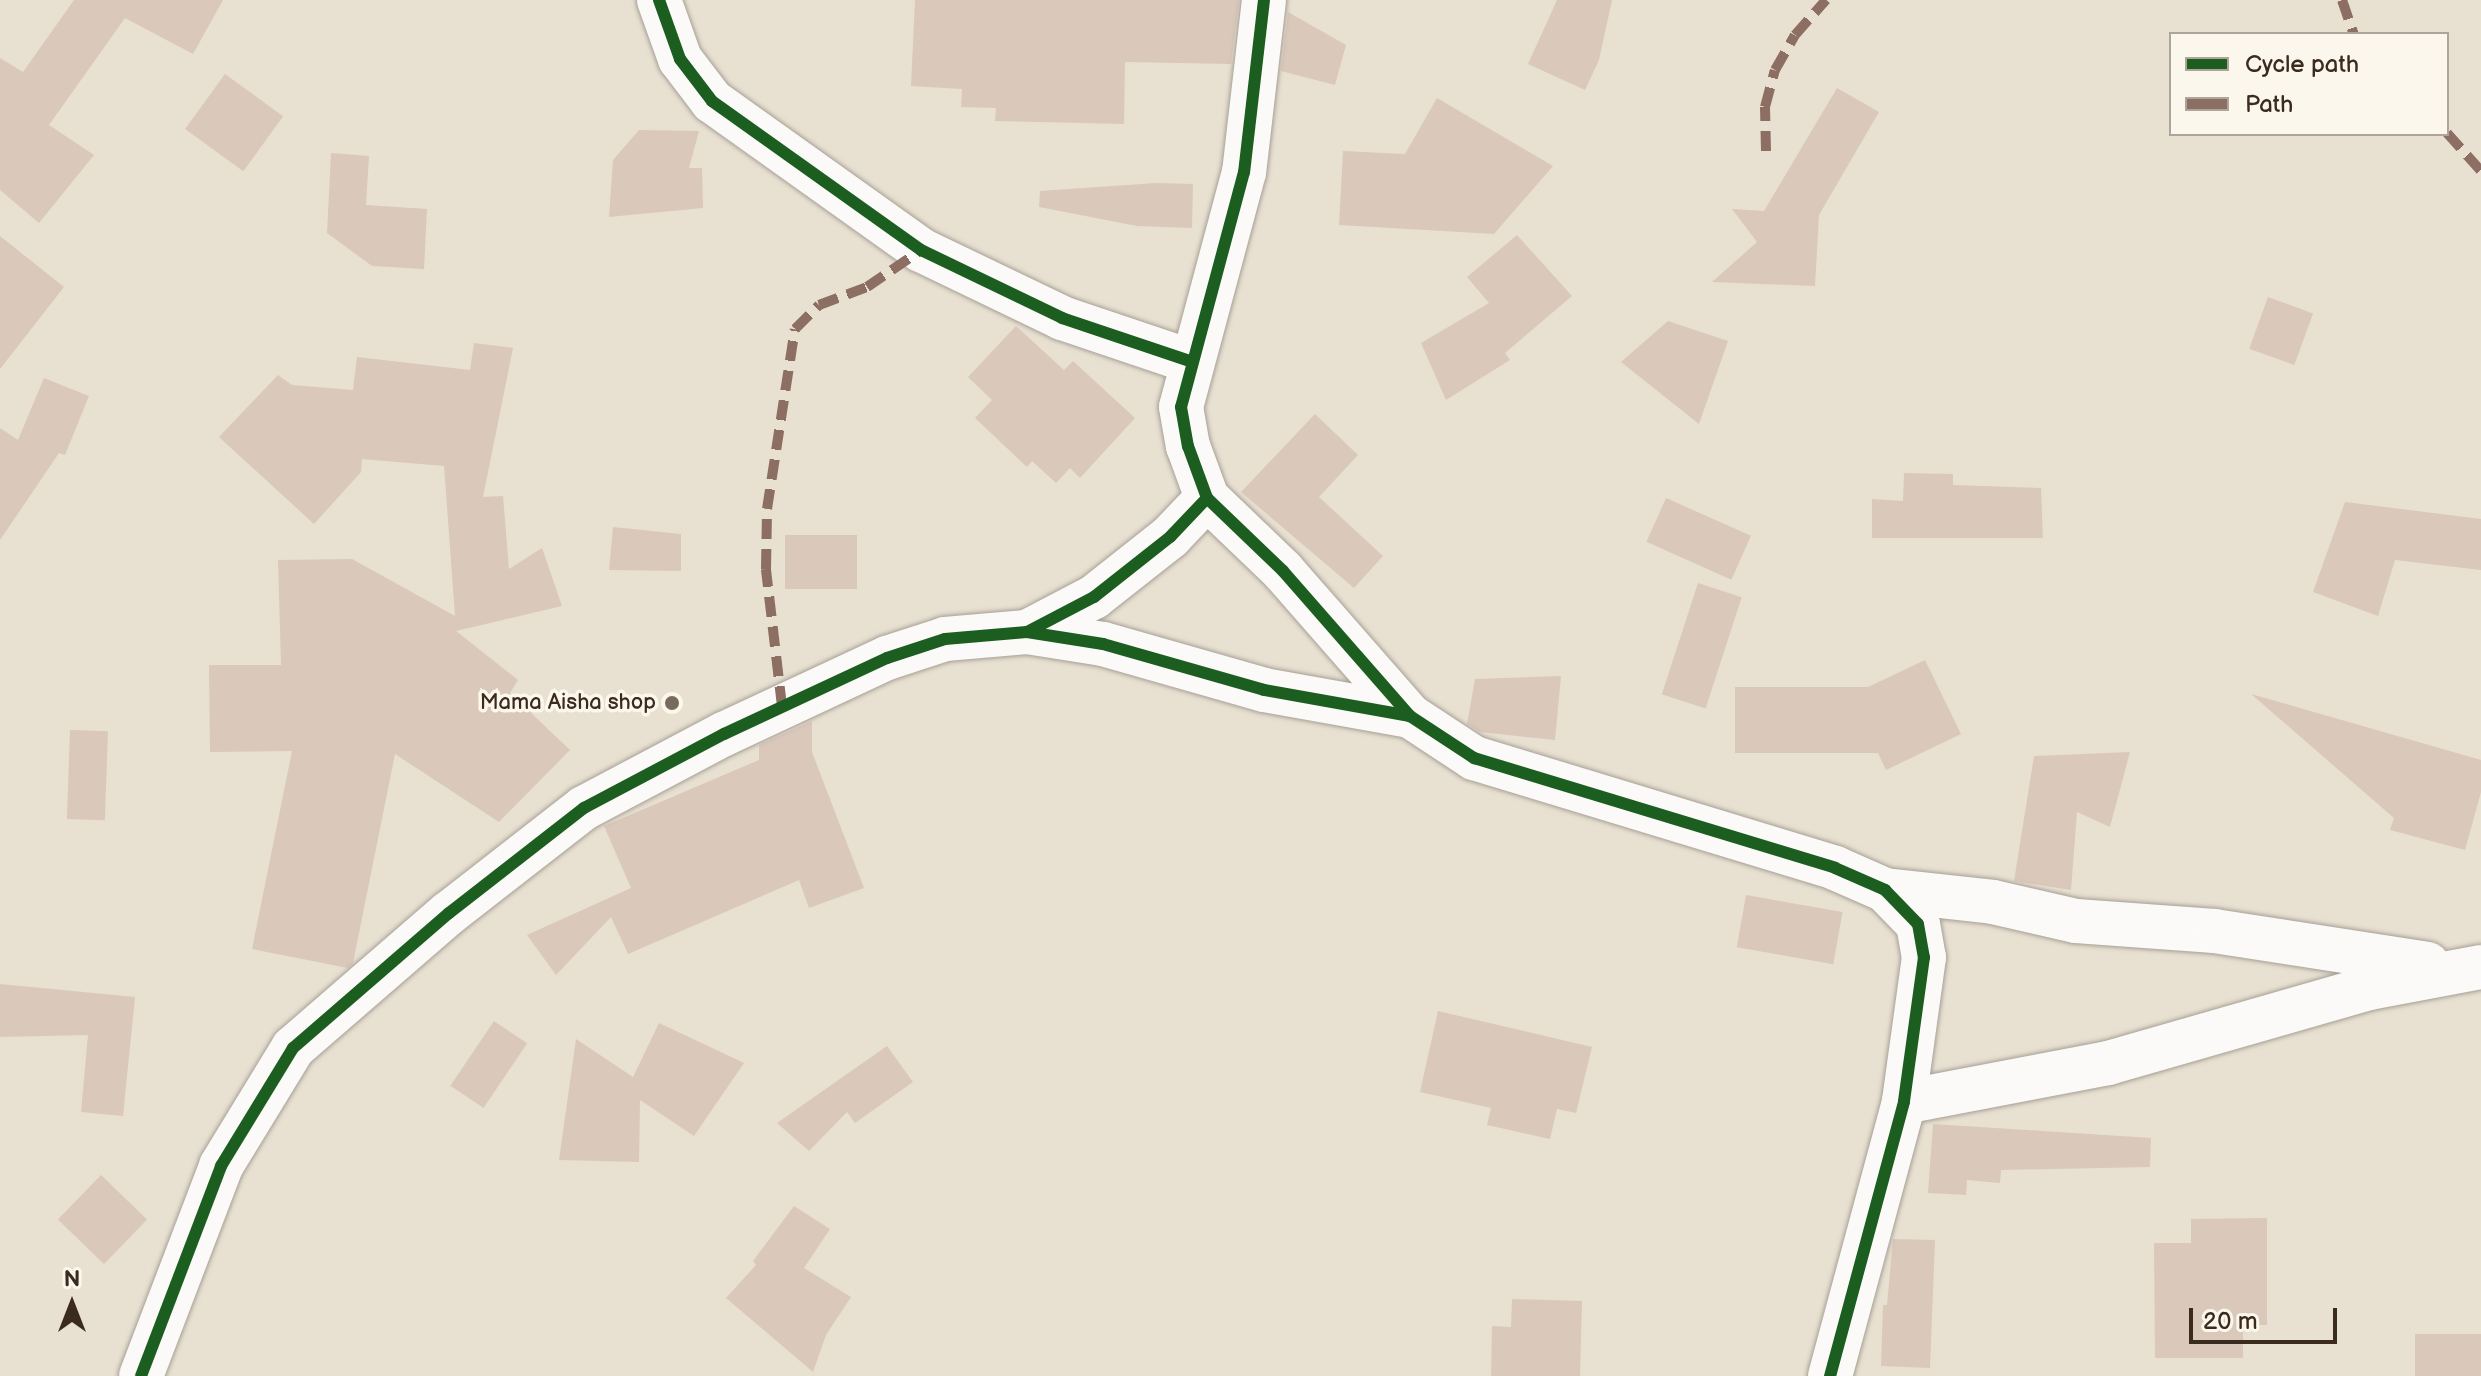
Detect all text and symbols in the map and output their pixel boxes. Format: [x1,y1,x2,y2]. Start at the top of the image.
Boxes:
legend [2169,32,2449,136]
text: Cycle path [2245,50,2359,79]
text: Path [2245,90,2293,119]
place label: Mama Aisha shop [480,690,656,716]
marker: Mama Aisha shop [663,694,681,712]
north arrow [32,1264,112,1344]
text: N [64,1266,80,1293]
scale bar [2193,1292,2341,1342]
text: 20 m [2203,1307,2258,1336]

